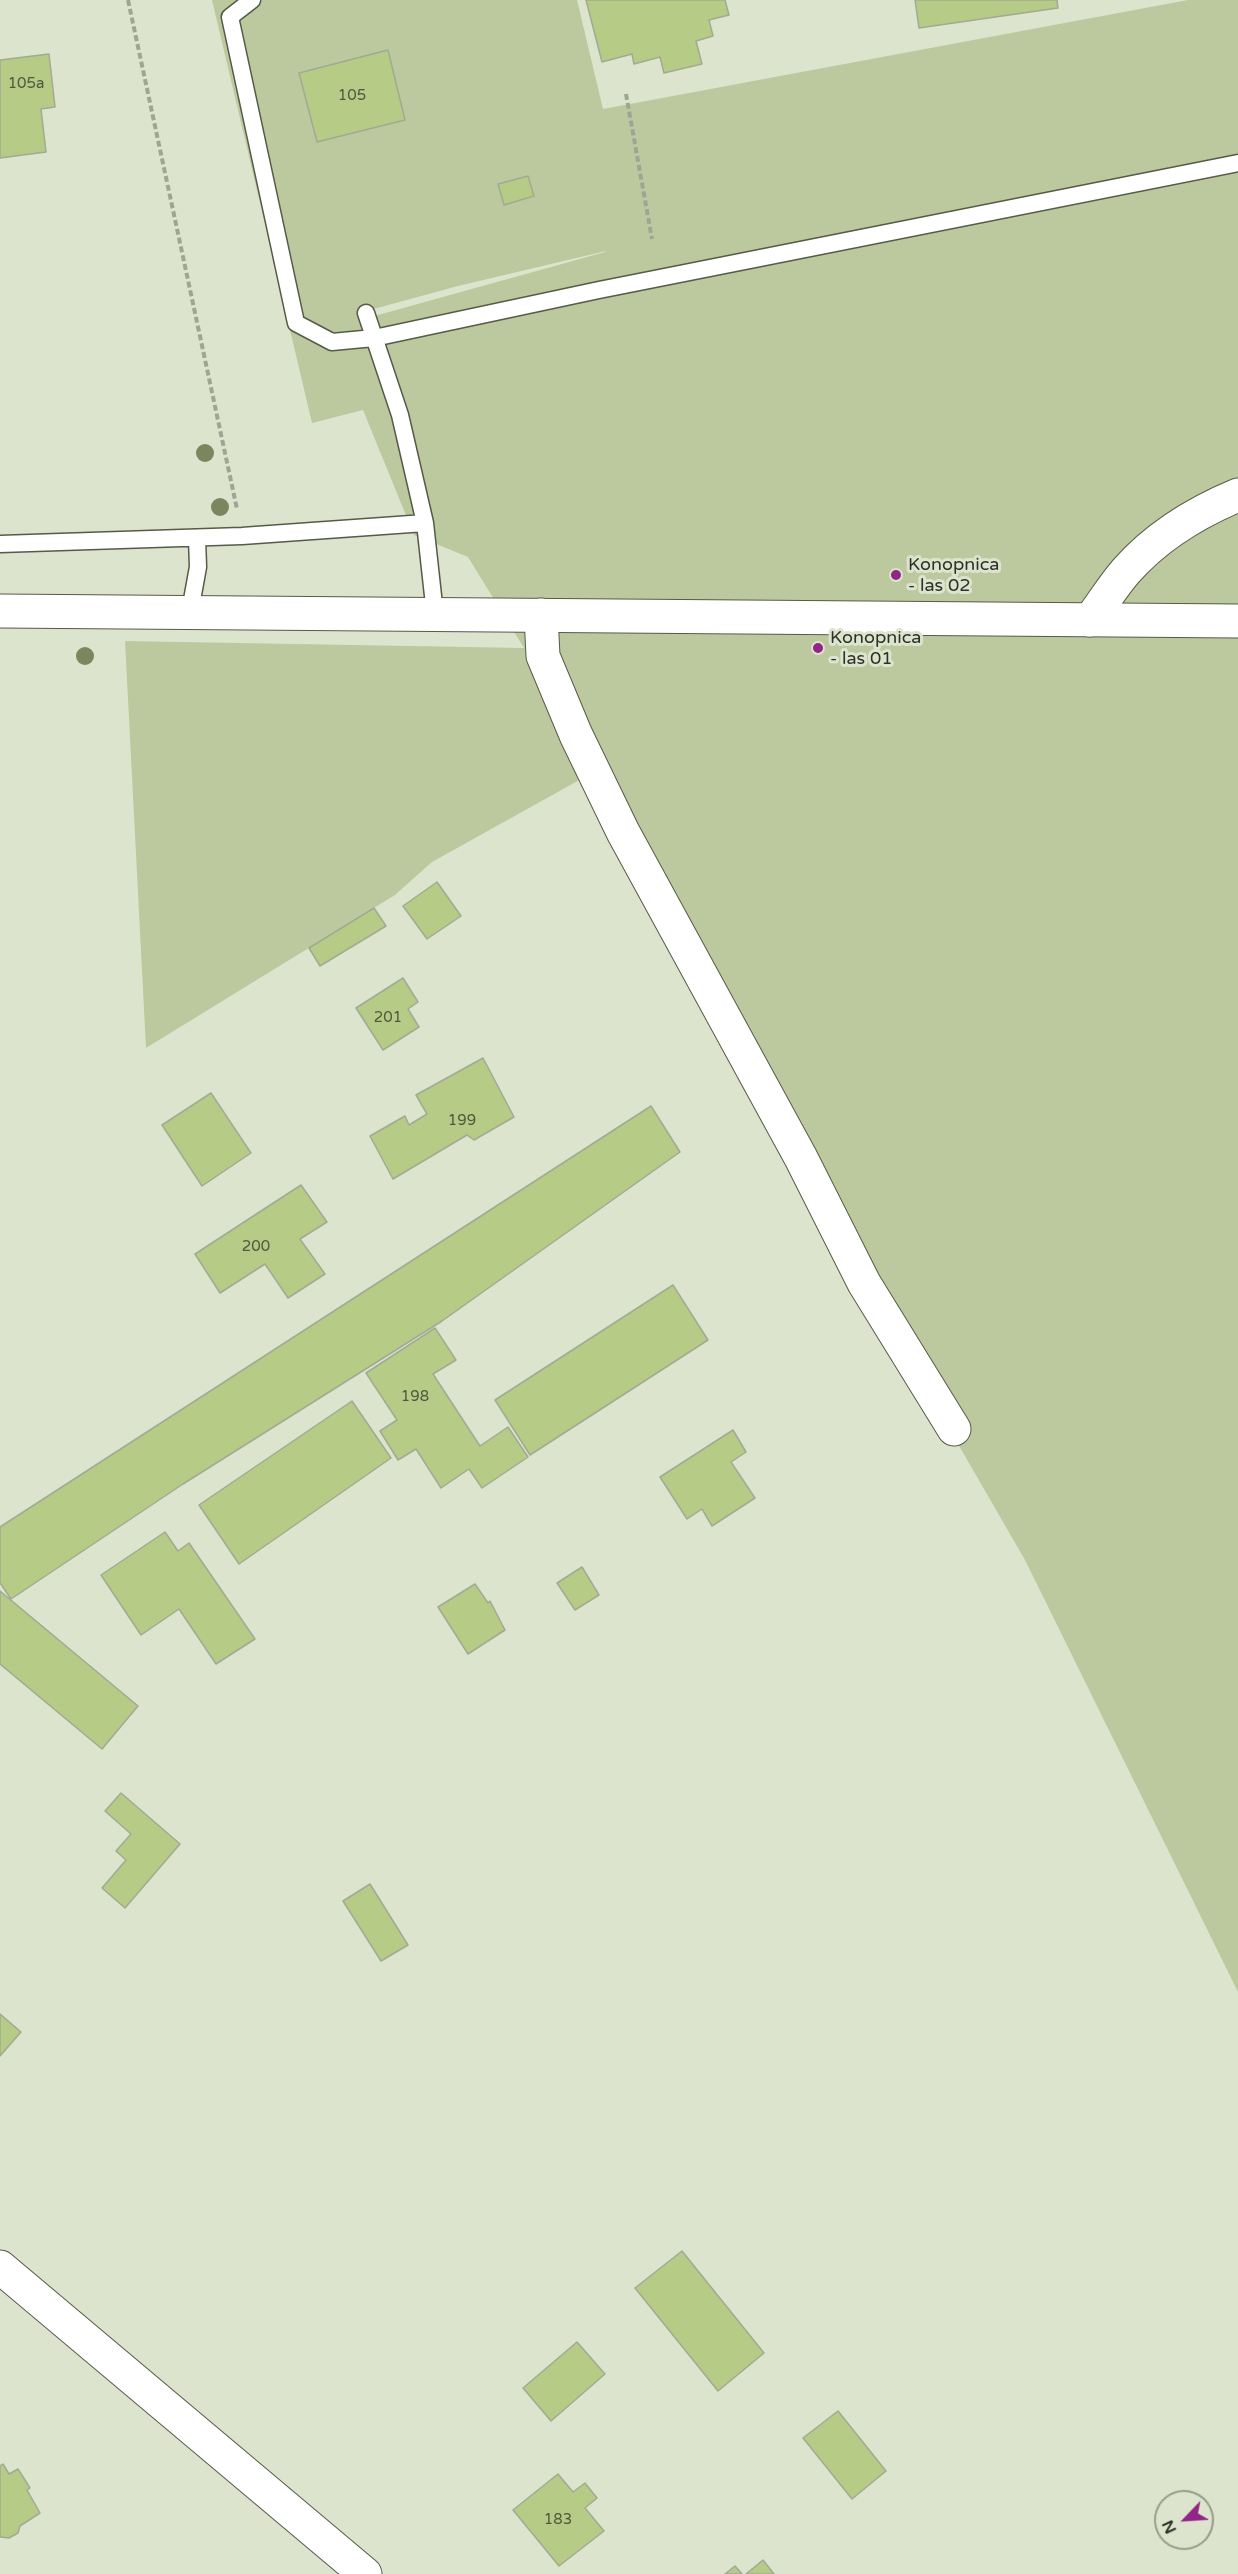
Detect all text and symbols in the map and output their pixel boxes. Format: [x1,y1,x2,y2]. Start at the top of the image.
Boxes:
house number: 105a [8,75,44,93]
house number: 105 [338,87,366,105]
place label: Konopnica - las 02 [908,554,999,596]
marker: Konopnica - las 02 [889,568,903,582]
place label: Konopnica - las 01 [830,627,921,670]
marker: Konopnica - las 01 [811,641,825,655]
house number: 201 [374,1009,402,1027]
house number: 199 [448,1112,476,1130]
house number: 200 [242,1238,270,1256]
house number: 198 [401,1388,429,1406]
north arrow [1154,2490,1214,2550]
house number: 183 [544,2511,572,2529]
text: N [1158,2517,1181,2537]

